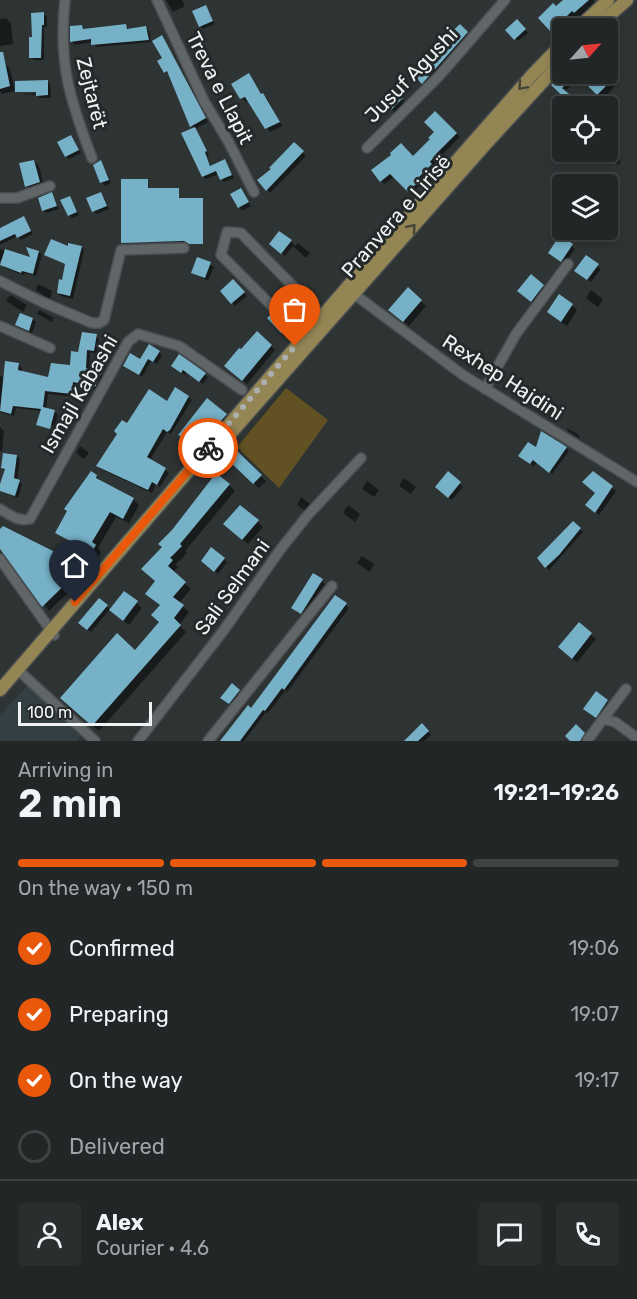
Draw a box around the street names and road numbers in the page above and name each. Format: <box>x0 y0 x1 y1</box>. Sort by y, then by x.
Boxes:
street label: Jusuf Agushi <box>360 22 462 128</box>
street label: Treva e Llapit <box>181 28 259 148</box>
street label: Zejtarët <box>72 55 113 132</box>
street label: Pranvera e Lirisë <box>336 150 456 282</box>
street label: Rexhep Hajdini <box>438 329 568 425</box>
street label: Ismajl Kabashi <box>35 331 123 457</box>
street label: Sali Selmani <box>189 534 275 640</box>

